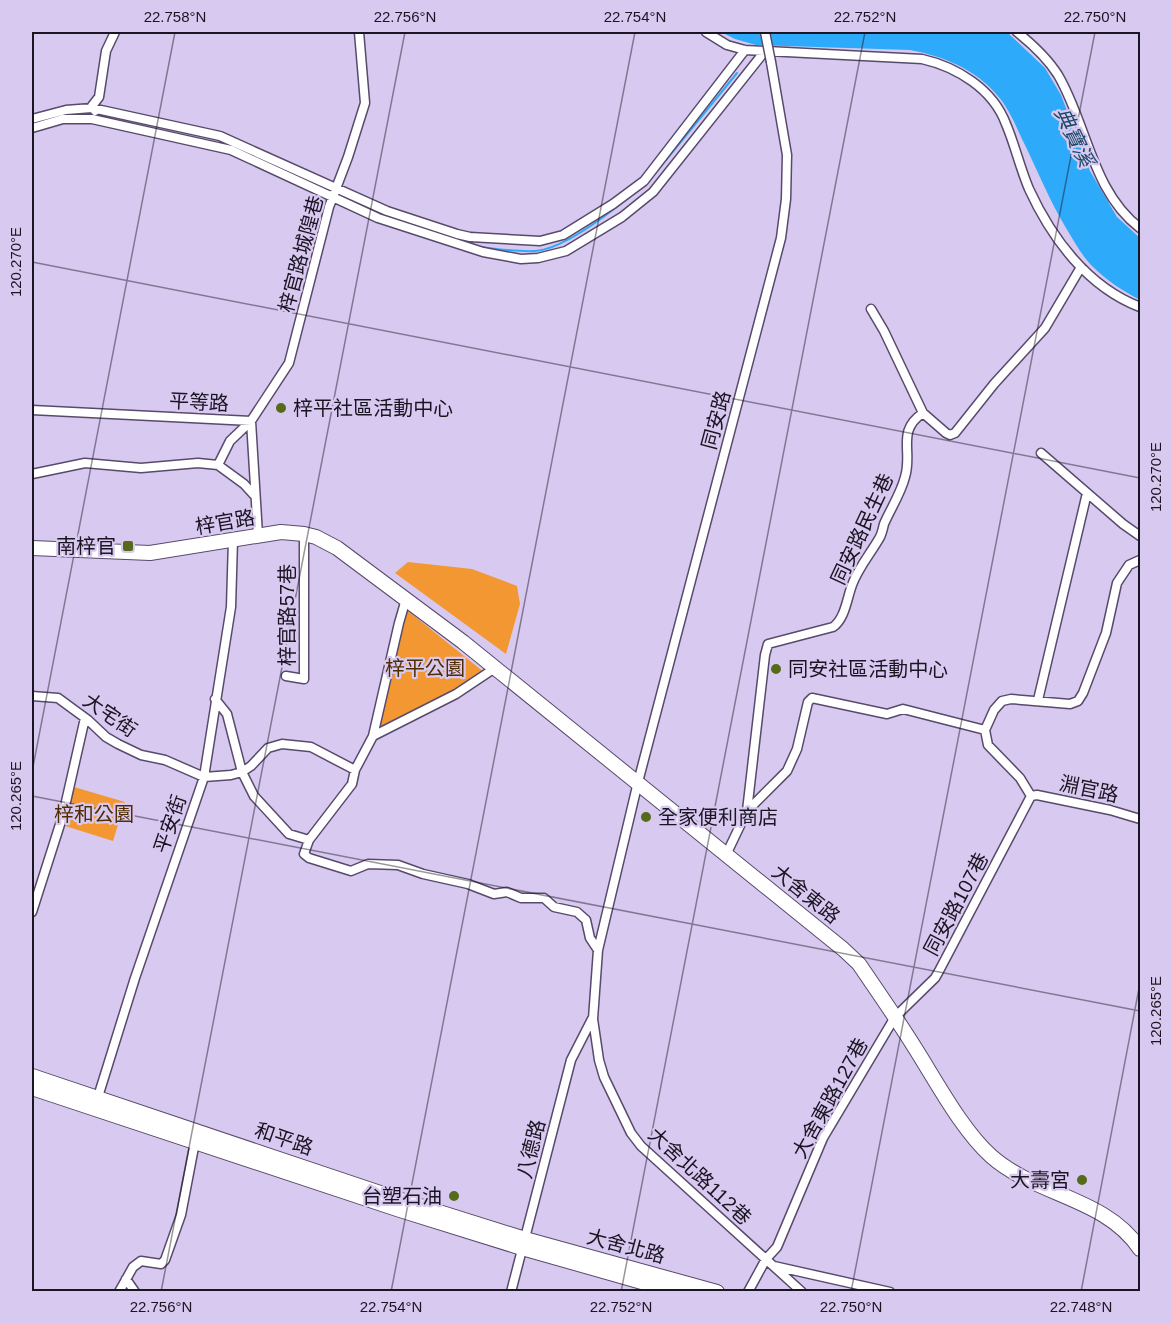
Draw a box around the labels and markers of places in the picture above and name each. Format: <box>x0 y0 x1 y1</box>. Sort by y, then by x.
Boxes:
place label: 梓平社區活動中心 <box>293 397 453 419</box>
marker: 梓平社區活動中心 <box>274 401 288 415</box>
place label: 南梓官 <box>56 535 116 557</box>
marker: 南梓官 <box>121 539 135 553</box>
place label: 同安社區活動中心 <box>788 658 948 680</box>
marker: 同安社區活動中心 <box>769 662 783 676</box>
place label: 全家便利商店 <box>658 806 778 828</box>
marker: 全家便利商店 <box>639 810 653 824</box>
place label: 大壽宮 <box>1010 1169 1070 1191</box>
marker: 大壽宮 <box>1075 1173 1089 1187</box>
place label: 台塑石油 <box>362 1185 442 1207</box>
marker: 台塑石油 <box>447 1189 461 1203</box>

